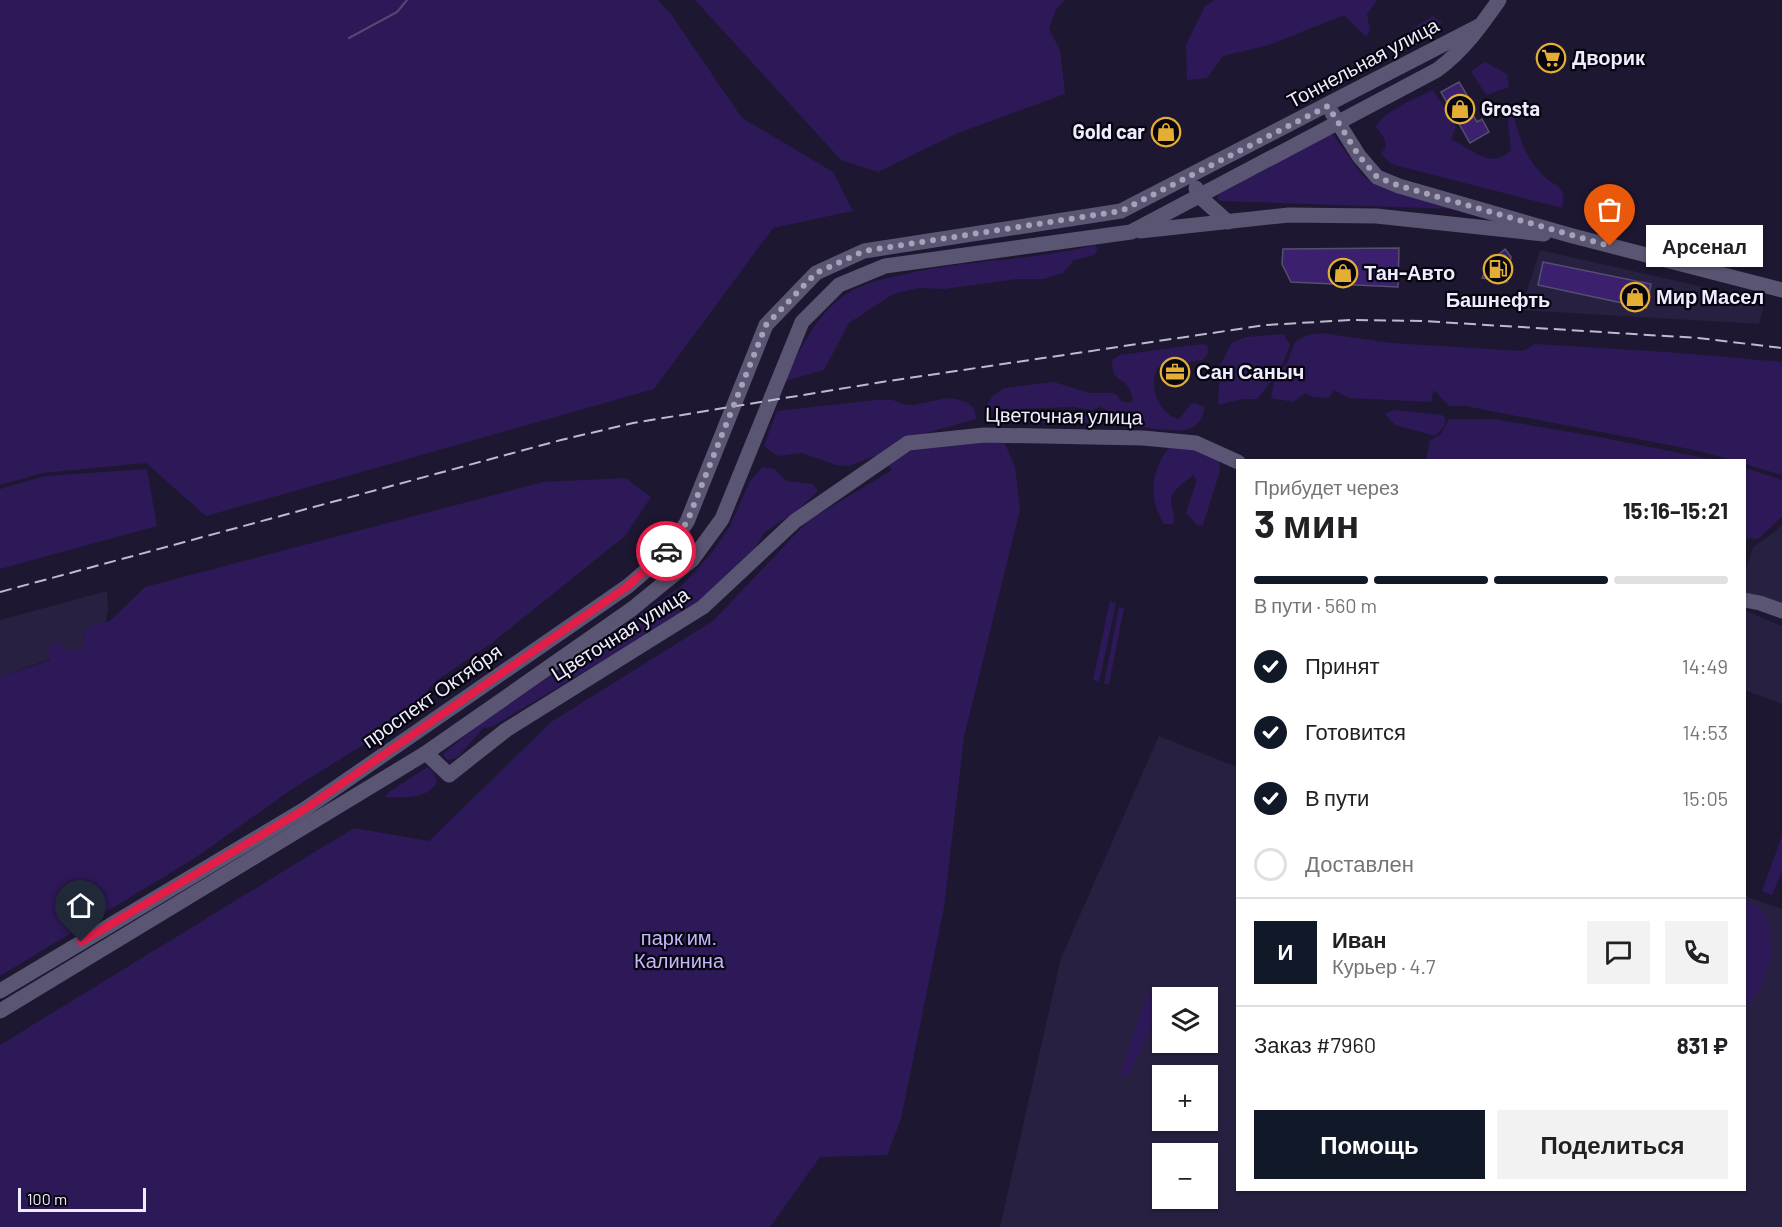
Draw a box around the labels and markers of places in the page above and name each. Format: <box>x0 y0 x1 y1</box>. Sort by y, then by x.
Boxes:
supermarket icon: Дворик <box>1535 42 1567 74</box>
place label: Дворик <box>1572 45 1646 69</box>
shop icon: Grosta <box>1444 93 1476 125</box>
place label: Grosta <box>1481 96 1540 120</box>
shop icon: Gold car <box>1150 116 1182 148</box>
place label: Gold car <box>1072 119 1145 143</box>
pin <box>1584 184 1635 246</box>
callout: Арсенал <box>1646 225 1763 267</box>
fuel station icon: Башнефть <box>1482 253 1514 285</box>
shop icon: Тан-Авто <box>1327 257 1359 289</box>
place label: Тан-Авто <box>1364 260 1455 284</box>
shop icon: Мир Масел <box>1619 281 1651 313</box>
place label: Мир Масел <box>1656 284 1764 308</box>
place label: Башнефть <box>1446 287 1550 311</box>
office icon: Сан Саныч <box>1159 356 1191 388</box>
place label: Сан Саныч <box>1196 359 1304 383</box>
pin <box>55 880 106 942</box>

